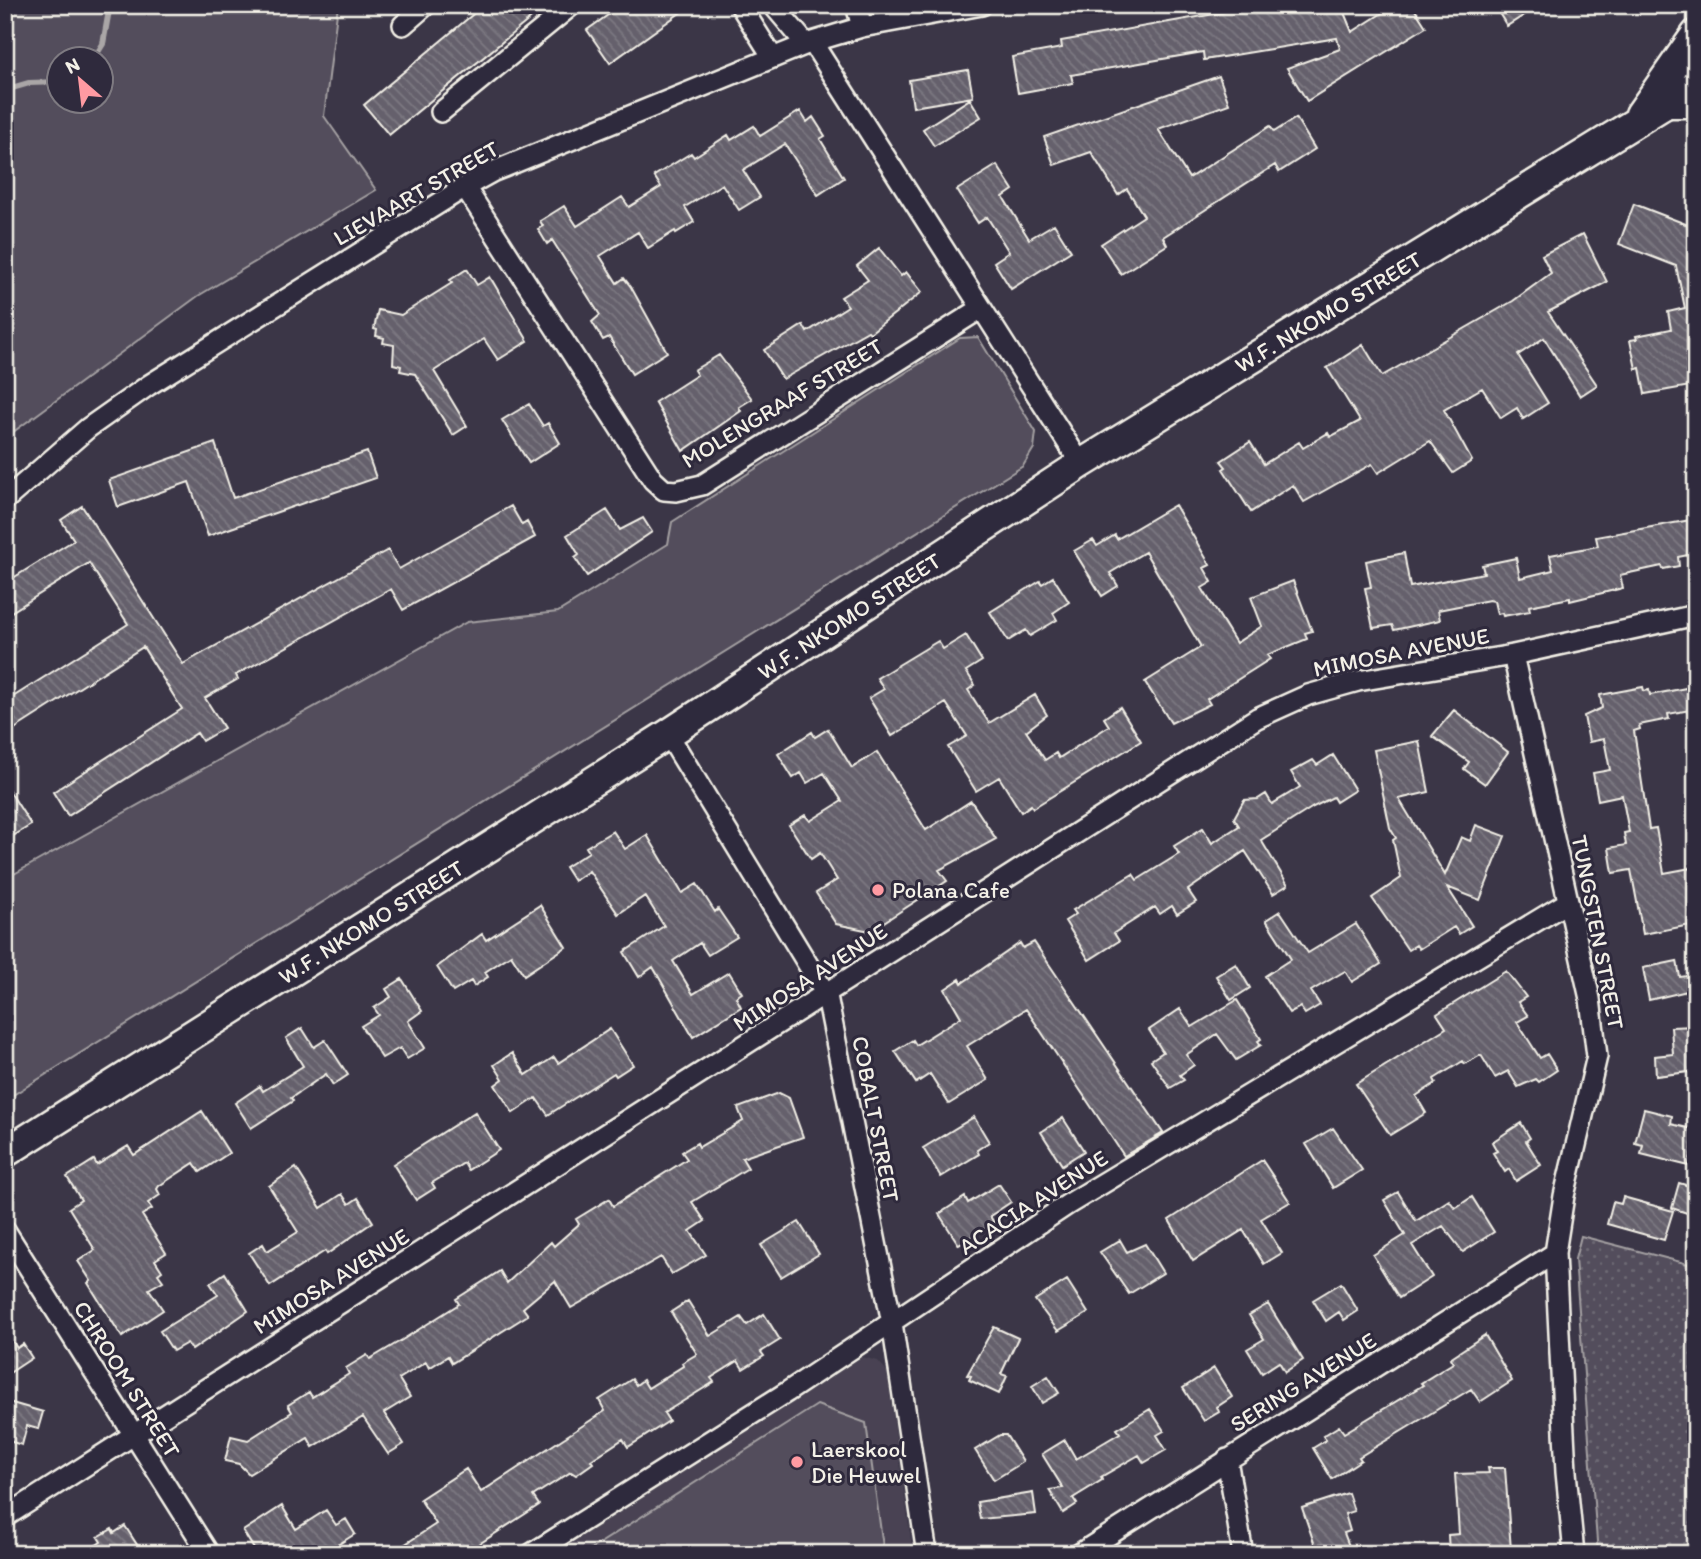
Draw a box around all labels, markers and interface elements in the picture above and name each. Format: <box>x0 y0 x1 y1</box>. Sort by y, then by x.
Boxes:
north arrow <box>46 46 116 116</box>
text: N <box>61 52 83 79</box>
street label: LIEVAART STREET <box>328 134 504 252</box>
street label: W.F. NKOMO STREET <box>1229 245 1427 379</box>
street label: MOLENGRAAF STREET <box>676 332 888 474</box>
street label: W.F. NKOMO STREET <box>752 546 946 686</box>
street label: MIMOSA AVENUE <box>1311 621 1491 683</box>
street label: TUNGSTEN STREET <box>1565 832 1631 1032</box>
street label: W.F. NKOMO STREET <box>273 854 469 990</box>
place label: Polana Cafe <box>892 876 1010 904</box>
marker: Polana Cafe <box>870 882 886 898</box>
street label: MIMOSA AVENUE <box>728 917 892 1037</box>
street label: COBALT STREET <box>846 1034 906 1205</box>
street label: ACACIA AVENUE <box>953 1143 1113 1261</box>
street label: MIMOSA AVENUE <box>248 1222 414 1340</box>
street label: CHROOM STREET <box>68 1295 186 1463</box>
street label: SERING AVENUE <box>1225 1326 1381 1438</box>
place label: Laerskool Die Heuwel <box>811 1435 921 1489</box>
marker: Laerskool Die Heuwel <box>789 1454 805 1470</box>

